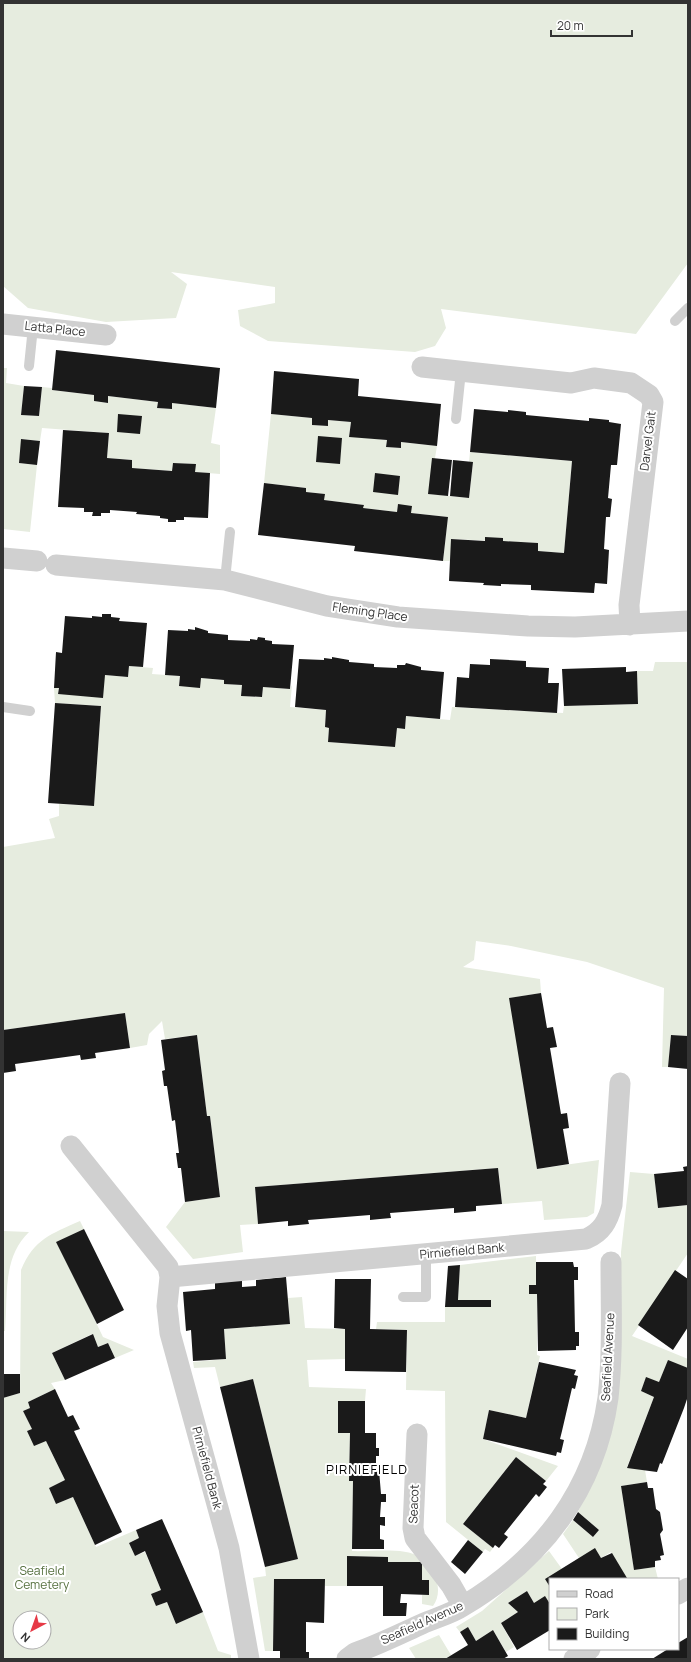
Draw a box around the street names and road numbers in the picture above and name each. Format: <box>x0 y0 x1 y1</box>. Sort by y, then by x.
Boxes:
street label: Latta Place <box>24 317 86 340</box>
street label: Darvel Gait <box>635 410 660 472</box>
street label: Fleming Place <box>332 598 409 625</box>
street label: Pirniefield Bank <box>419 1238 506 1263</box>
street label: Seafield Avenue <box>597 1312 618 1402</box>
street label: Pirniefield Bank <box>188 1425 227 1512</box>
street label: Seacot <box>404 1484 423 1524</box>
street label: Seafield Avenue <box>378 1597 466 1648</box>

